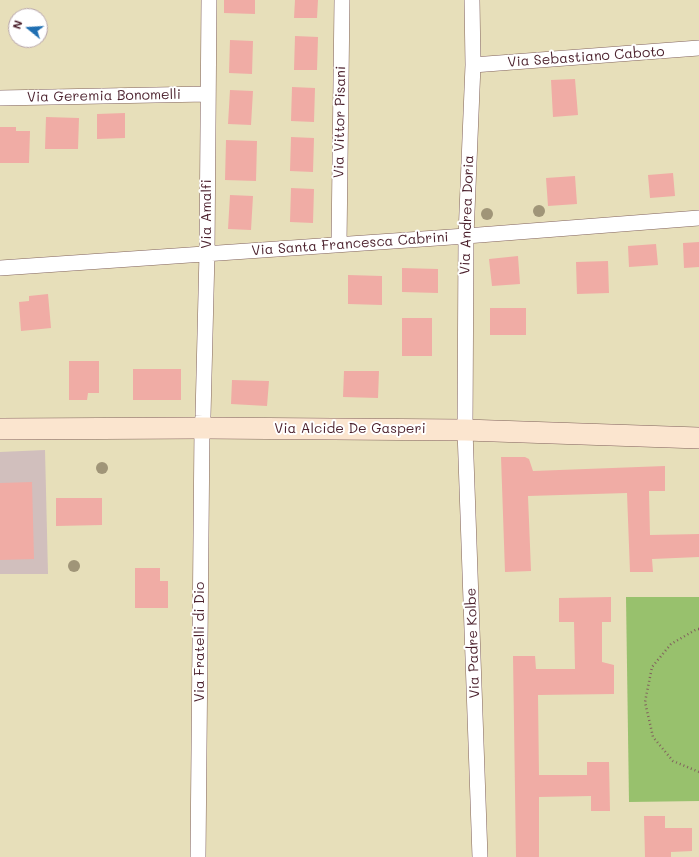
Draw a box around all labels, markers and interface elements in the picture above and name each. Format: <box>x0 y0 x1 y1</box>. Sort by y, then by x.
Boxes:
north arrow <box>8 8 48 48</box>
text: N <box>9 18 25 31</box>
street label: Via Sebastiano Caboto <box>507 43 665 71</box>
street label: Via Vittor Pisani <box>331 66 349 178</box>
street label: Via Geremia Bonomelli <box>27 86 181 106</box>
street label: Via Andrea Doria <box>457 155 477 275</box>
street label: Via Amalfi <box>199 179 215 249</box>
street label: Via Santa Francesca Cabrini <box>251 229 449 259</box>
street label: Via Alcide De Gasperi <box>274 421 426 437</box>
street label: Via Fratelli di Dio <box>192 582 208 702</box>
street label: Via Padre Kolbe <box>463 587 483 699</box>

